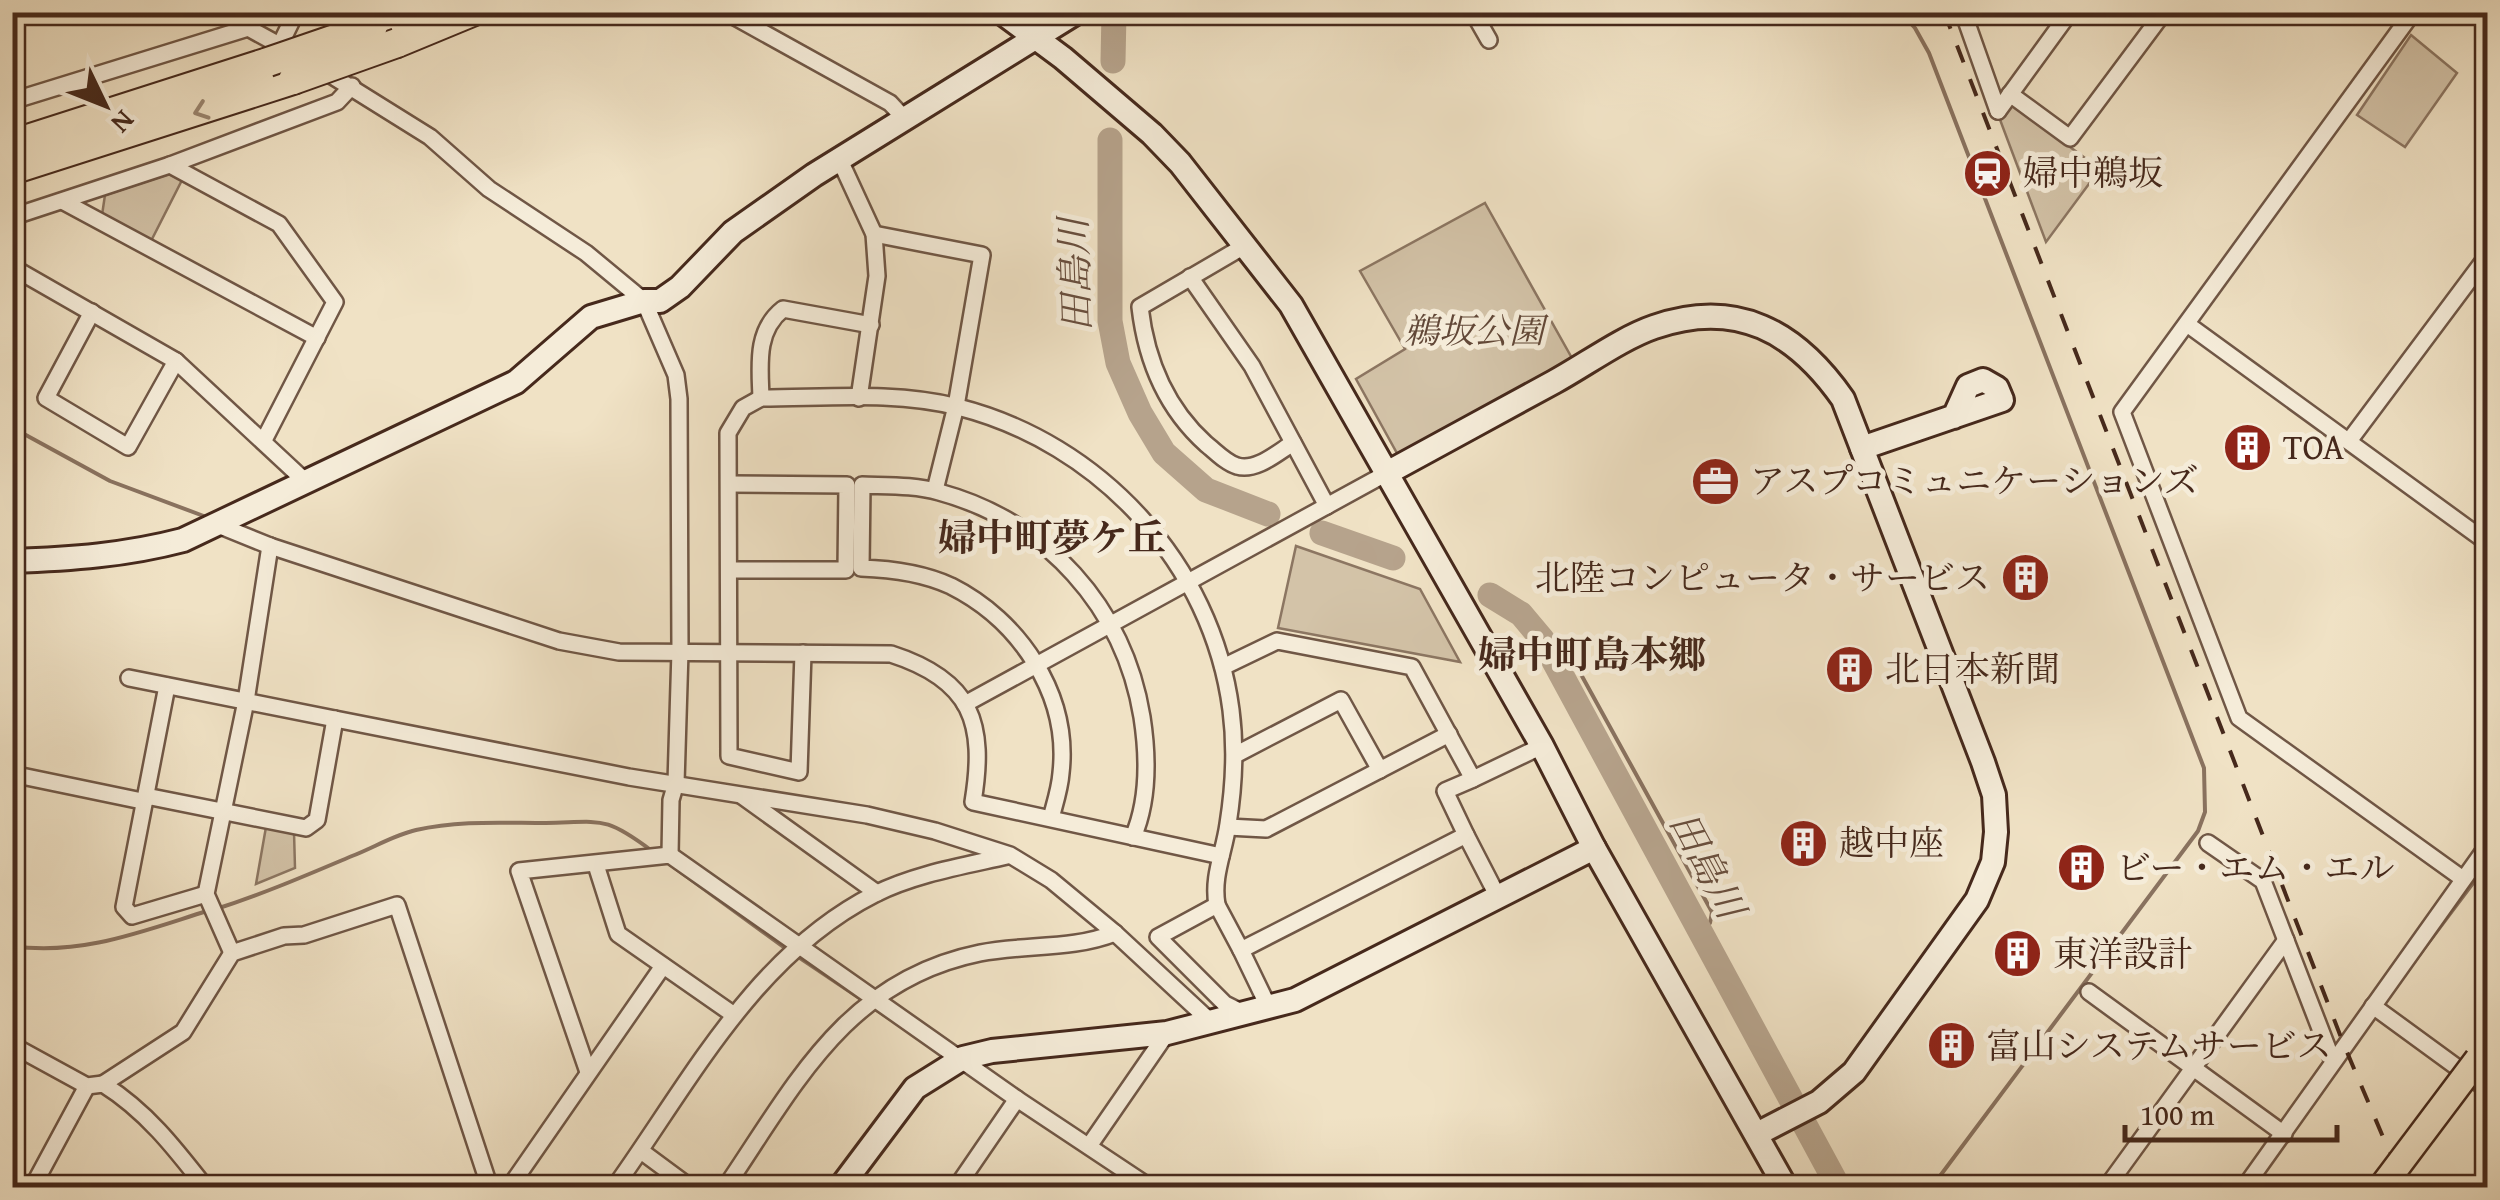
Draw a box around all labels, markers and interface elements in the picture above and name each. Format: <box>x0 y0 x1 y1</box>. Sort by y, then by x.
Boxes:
north arrow <box>55 55 155 155</box>
one-way arrow <box>193 100 210 120</box>
text: N <box>102 102 145 143</box>
station icon: 婦中鵜坂 <box>1962 147 2014 199</box>
place label: 婦中鵜坂 <box>2023 147 2163 198</box>
water label: 田島川 <box>1044 213 1104 333</box>
park label: 鵜坂公園 <box>1404 305 1549 356</box>
building icon: TOA <box>2222 421 2274 473</box>
place label: TOA <box>2283 421 2344 472</box>
office icon: アスプコミュニケーションズ <box>1689 455 1741 507</box>
place label: アスプコミュニケーションズ <box>1750 455 2199 506</box>
district label: 婦中町夢ケ丘 <box>938 509 1166 565</box>
place label: 北陸コンピュータ・サービス <box>1535 552 1990 603</box>
building icon: 北陸コンピュータ・サービス <box>1999 552 2051 604</box>
district label: 婦中町島本郷 <box>1478 626 1706 682</box>
building icon: 北日本新聞 <box>1824 643 1876 695</box>
place label: 北日本新聞 <box>1885 643 2060 694</box>
water label: 田島川 <box>1656 801 1761 932</box>
building icon: 越中座 <box>1778 817 1830 869</box>
place label: 越中座 <box>1839 817 1944 868</box>
building icon: ビー・エム・エル <box>2055 842 2107 894</box>
place label: ビー・エム・エル <box>2116 842 2395 893</box>
building icon: 東洋設計 <box>1992 928 2044 980</box>
place label: 東洋設計 <box>2053 928 2193 979</box>
building icon: 富山システムサービス <box>1925 1020 1977 1072</box>
place label: 富山システムサービス <box>1986 1020 2332 1071</box>
scale bar <box>2125 1080 2338 1142</box>
text: 100 m <box>2140 1092 2215 1136</box>

